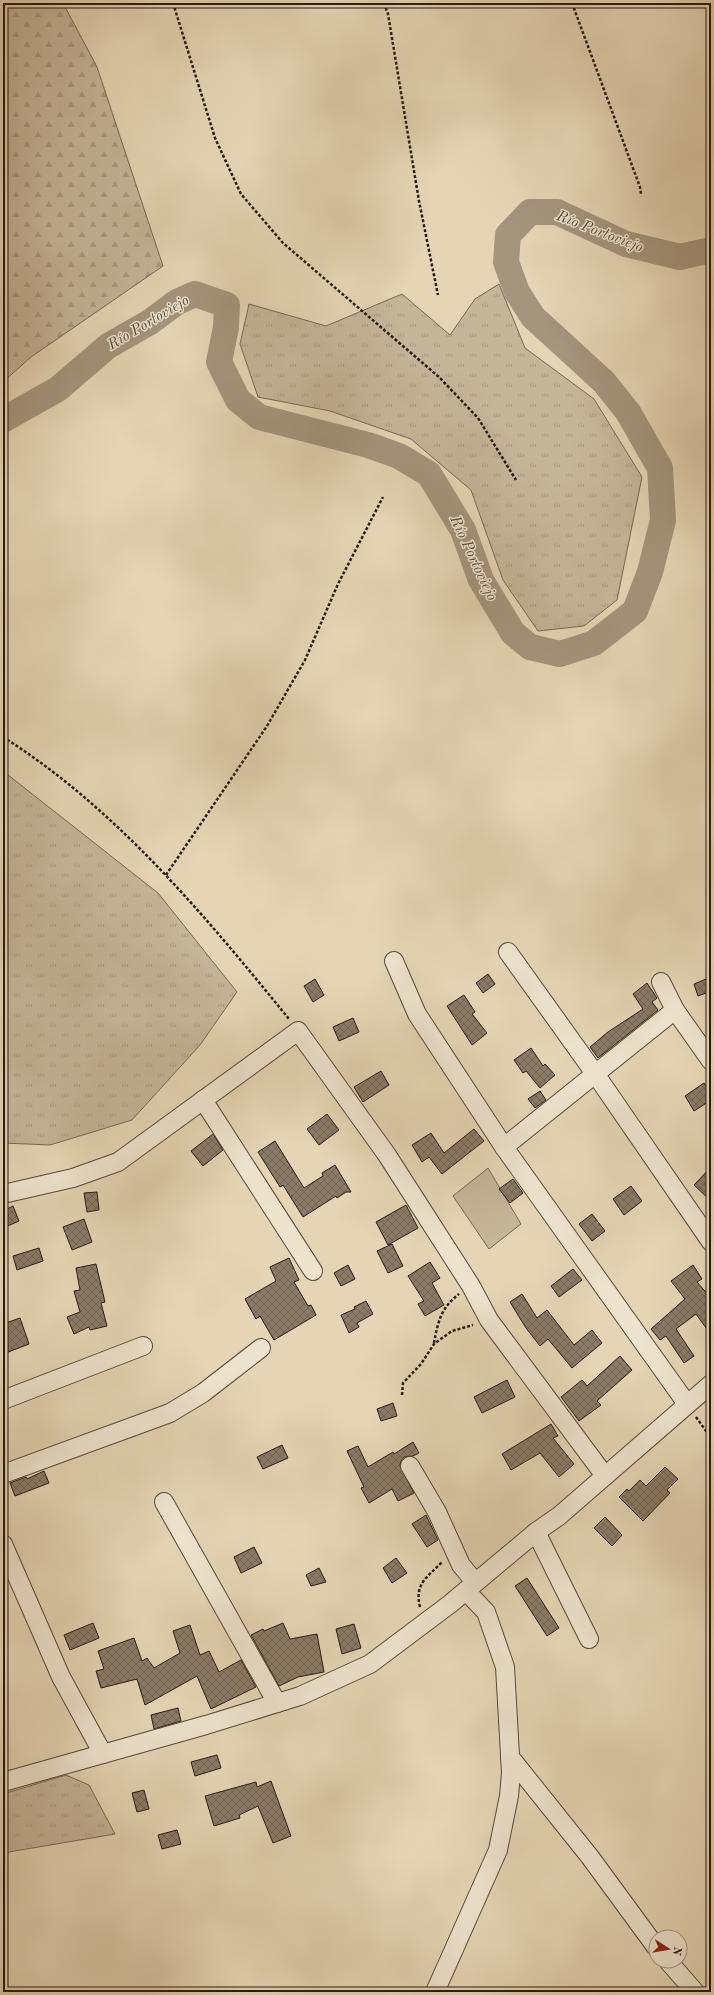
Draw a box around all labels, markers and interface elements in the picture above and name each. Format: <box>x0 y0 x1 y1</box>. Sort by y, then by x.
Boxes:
water label: Río Portoviejo <box>553 209 645 256</box>
water label: Río Portoviejo <box>105 293 192 354</box>
water label: Río Portoviejo <box>446 513 499 603</box>
north arrow <box>648 1929 688 1969</box>
text: N <box>670 1946 683 1957</box>

